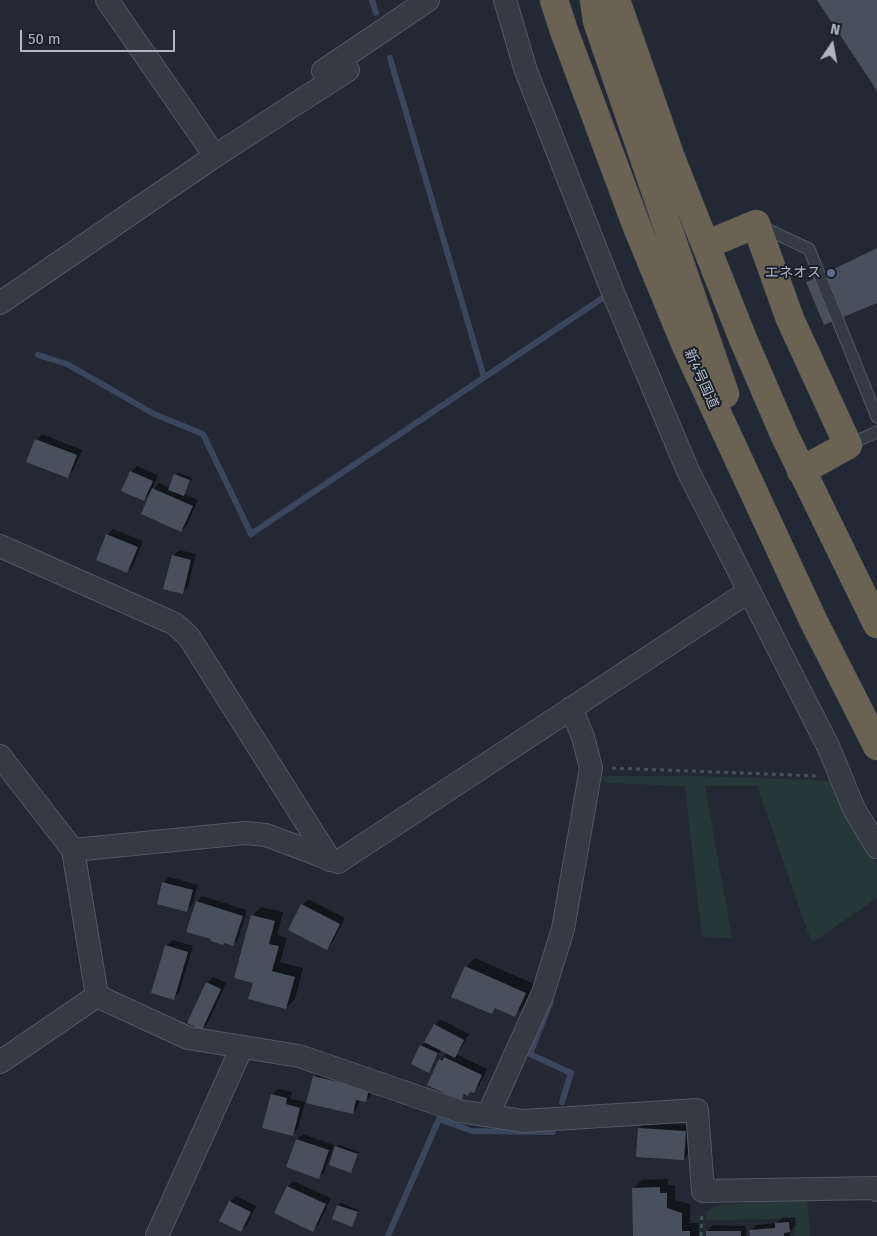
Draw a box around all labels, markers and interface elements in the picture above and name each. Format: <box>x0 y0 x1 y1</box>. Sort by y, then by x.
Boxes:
scale bar <box>22 20 178 52</box>
north arrow <box>807 20 857 70</box>
text: N <box>829 21 842 39</box>
text: 50 m <box>28 30 61 48</box>
place label: エネオス <box>765 265 821 281</box>
marker: エネオス <box>825 267 837 279</box>
street label: 新4号国道 <box>680 347 722 411</box>

